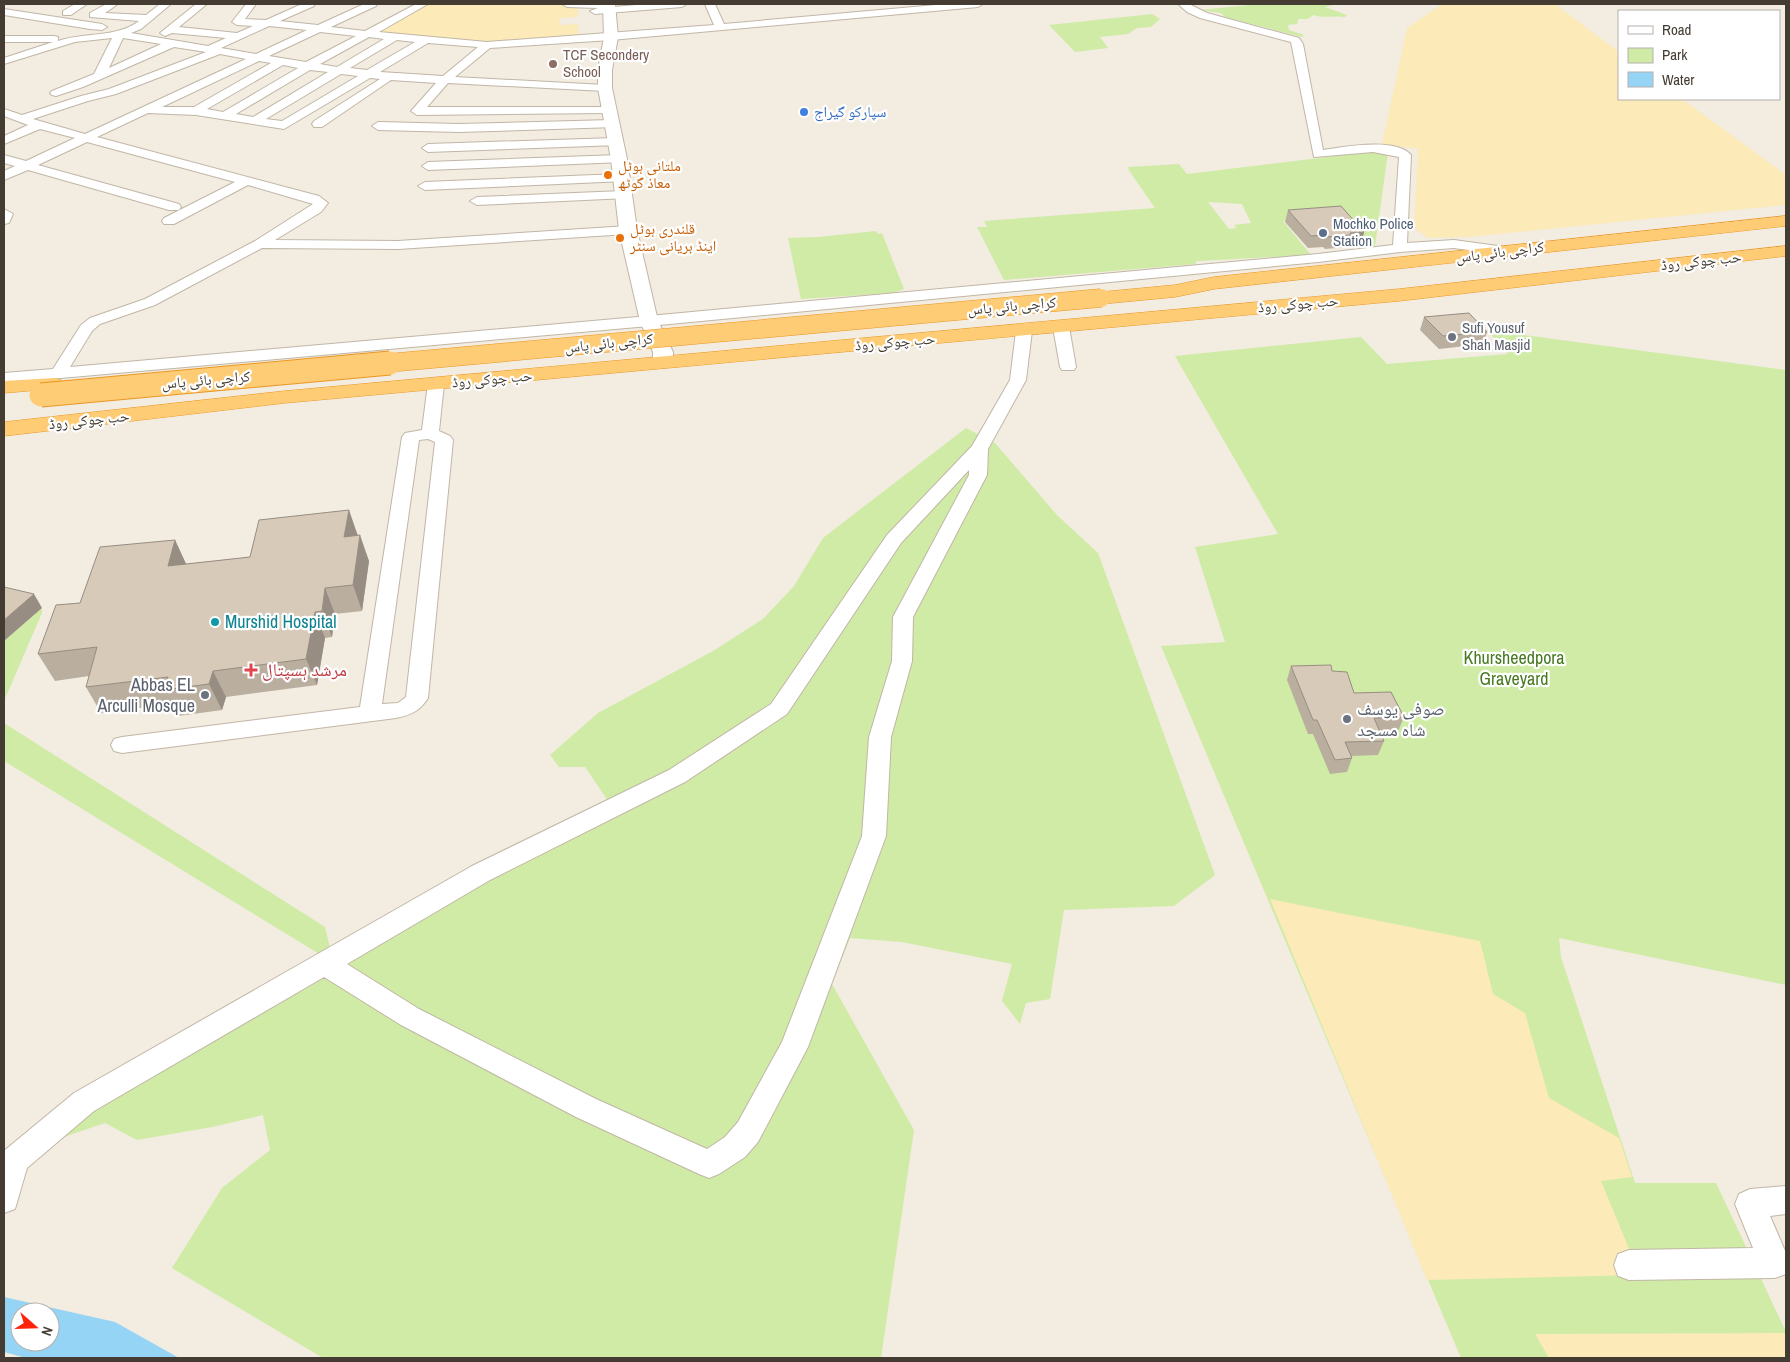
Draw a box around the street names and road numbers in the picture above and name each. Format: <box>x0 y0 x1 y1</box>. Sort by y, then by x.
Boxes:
street label: کراچی بائی پاس <box>1454 236 1545 267</box>
street label: حب چوکی روڈ <box>1660 246 1743 275</box>
street label: حب چوکی روڈ <box>1257 289 1340 317</box>
street label: کراچی بائی پاس <box>967 291 1057 320</box>
street label: کراچی بائی پاس <box>564 327 654 358</box>
street label: حب چوکی روڈ <box>854 327 937 355</box>
street label: حب چوکی روڈ <box>451 364 534 392</box>
street label: کراچی بائی پاس <box>161 365 251 394</box>
street label: حب چوکی روڈ <box>48 405 131 434</box>

